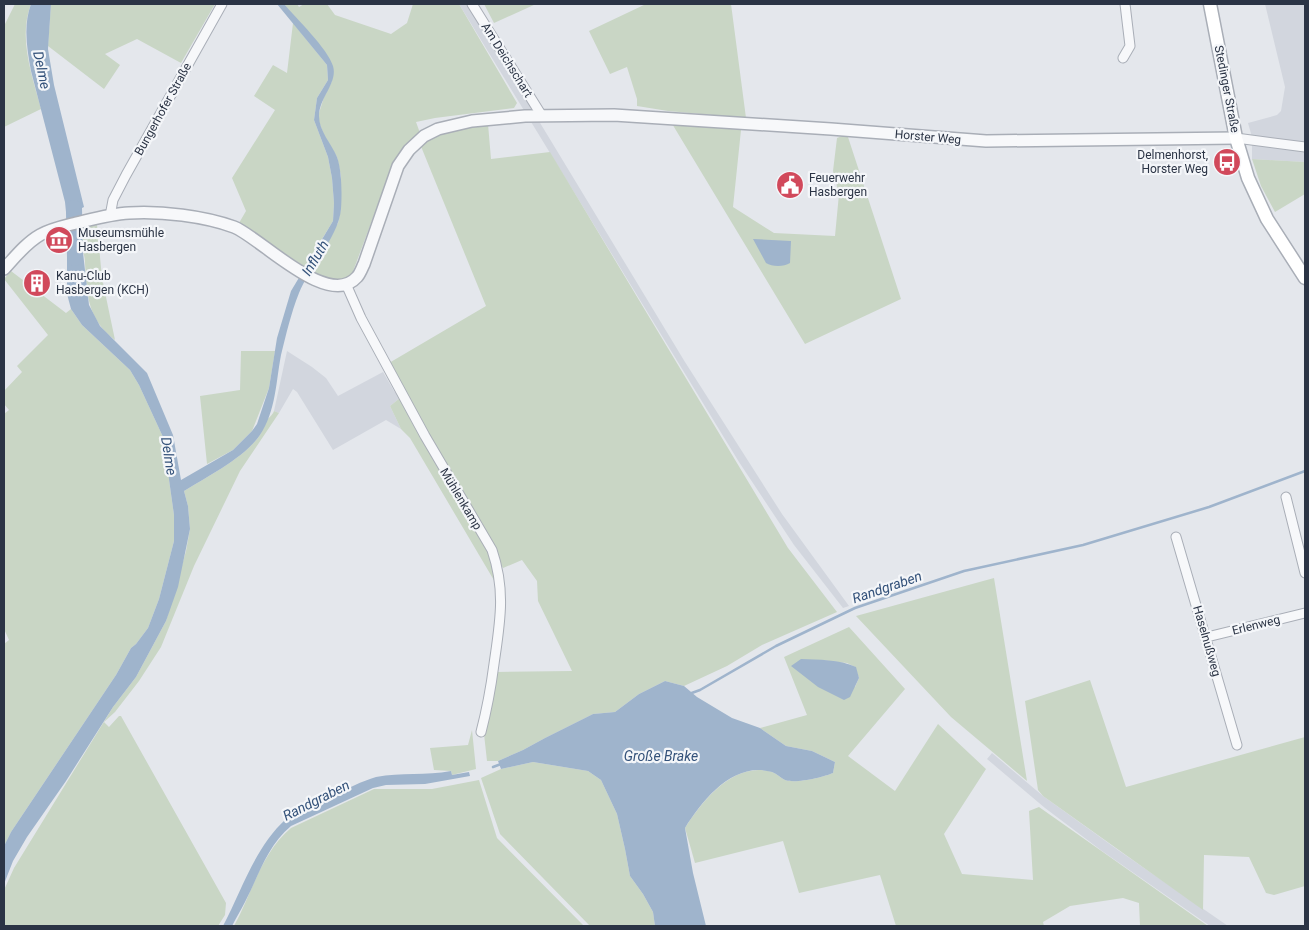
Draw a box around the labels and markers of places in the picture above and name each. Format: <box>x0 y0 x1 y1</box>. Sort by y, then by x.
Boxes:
bus stop icon: Delmenhorst, Horster Weg <box>1212 147 1242 177</box>
place label: Delmenhorst, Horster Weg <box>1137 148 1208 176</box>
public building icon: Feuerwehr Hasbergen <box>775 170 805 200</box>
place label: Feuerwehr Hasbergen <box>809 171 867 199</box>
museum icon: Museumsmühle Hasbergen <box>44 225 74 255</box>
place label: Museumsmühle Hasbergen <box>78 226 164 254</box>
building icon: Kanu-Club Hasbergen (KCH) <box>22 268 52 298</box>
place label: Kanu-Club Hasbergen (KCH) <box>56 269 149 297</box>

